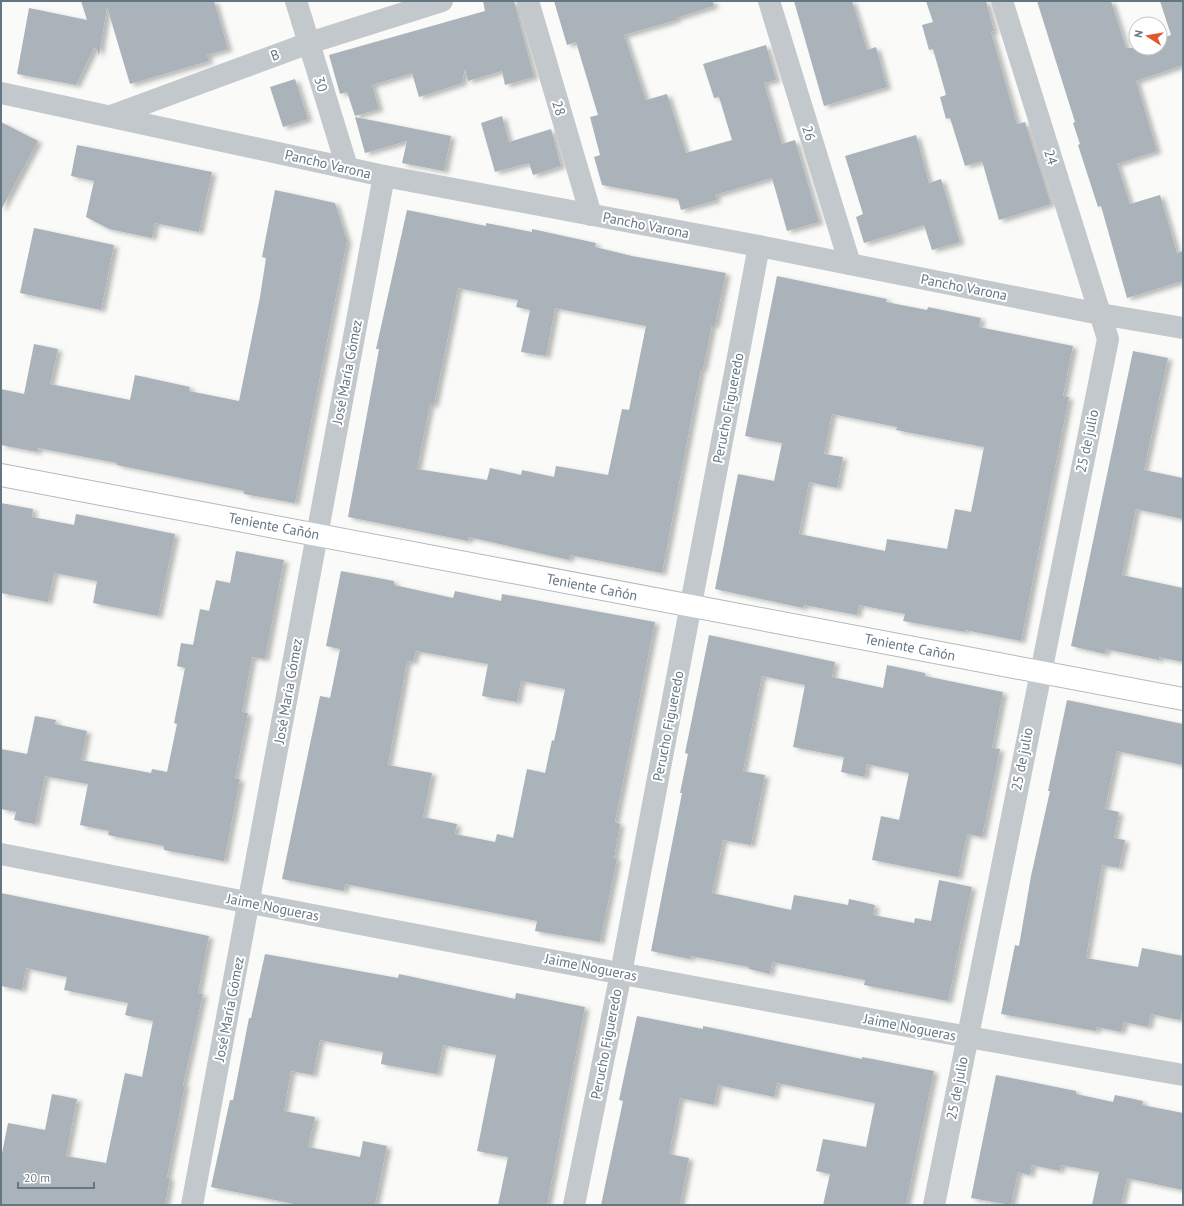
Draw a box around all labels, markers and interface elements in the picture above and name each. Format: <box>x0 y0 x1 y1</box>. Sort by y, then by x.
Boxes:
north arrow <box>1128 16 1168 56</box>
text: N <box>1131 29 1146 39</box>
street label: B <box>268 45 282 65</box>
street label: 30 <box>310 74 332 94</box>
street label: 28 <box>548 98 570 118</box>
street label: 26 <box>798 123 820 143</box>
street label: Pancho Varona <box>283 145 373 183</box>
street label: 24 <box>1040 147 1062 167</box>
street label: Pancho Varona <box>601 208 691 242</box>
street label: Pancho Varona <box>919 270 1009 304</box>
street label: José María Gómez <box>328 318 366 427</box>
street label: Perucho Figueredo <box>708 351 748 465</box>
street label: 25 de julio <box>1072 408 1102 474</box>
street label: Teniente Cañón <box>227 508 321 544</box>
street label: Teniente Cañón <box>545 569 639 605</box>
street label: Teniente Cañón <box>863 629 957 665</box>
street label: José María Gómez <box>270 637 306 746</box>
street label: Perucho Figueredo <box>648 669 688 783</box>
street label: 25 de julio <box>1007 726 1037 792</box>
street label: Jaime Nogueras <box>224 889 321 925</box>
street label: Jaime Nogueras <box>542 949 639 985</box>
street label: José María Gómez <box>210 955 248 1064</box>
street label: Perucho Figueredo <box>586 987 626 1101</box>
street label: Jaime Nogueras <box>861 1009 958 1045</box>
street label: 25 de julio <box>942 1055 972 1121</box>
scale bar <box>18 1164 94 1190</box>
text: 20 m <box>24 1170 50 1185</box>

